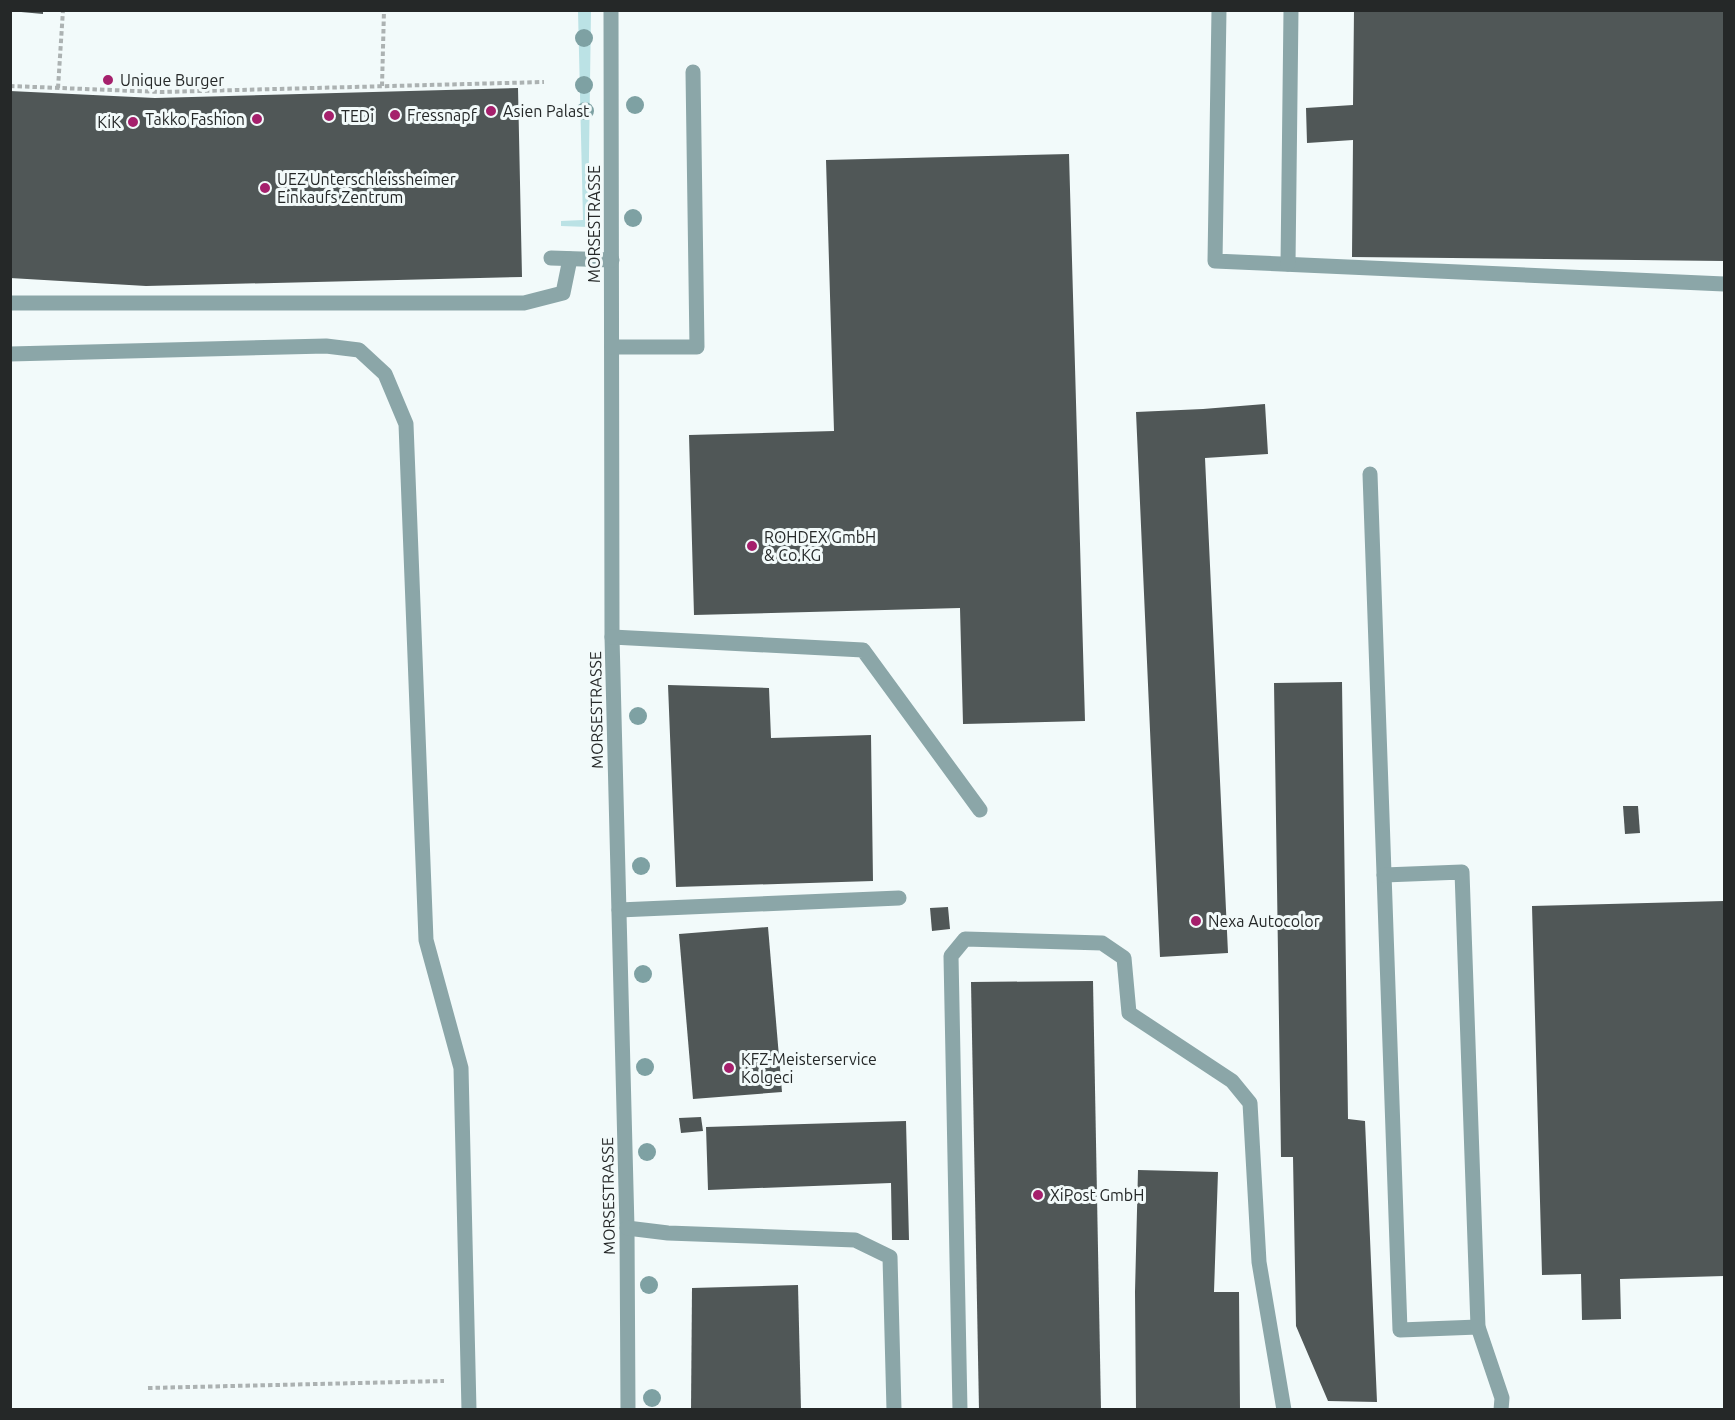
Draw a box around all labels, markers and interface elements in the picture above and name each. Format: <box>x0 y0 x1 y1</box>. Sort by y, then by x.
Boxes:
place label: Unique Burger <box>120 71 224 89</box>
marker: Unique Burger <box>101 73 115 87</box>
place label: Asien Palast <box>503 102 590 120</box>
marker: Asien Palast <box>484 104 498 118</box>
place label: Fressnapf <box>407 106 478 124</box>
place label: TEDi <box>341 107 374 125</box>
marker: Fressnapf <box>388 108 402 122</box>
marker: TEDi <box>322 109 336 123</box>
place label: Takko Fashion <box>145 110 245 128</box>
marker: Takko Fashion <box>250 112 264 126</box>
place label: KiK <box>97 113 121 131</box>
marker: KiK <box>126 115 140 129</box>
street label: MORSESTRASSE <box>585 165 603 283</box>
place label: UEZ Unterschleissheimer Einkaufs Zentrum <box>277 170 456 206</box>
marker: UEZ Unterschleissheimer Einkaufs Zentrum <box>258 181 272 195</box>
place label: ROHDEX GmbH & Co.KG <box>764 528 876 564</box>
marker: ROHDEX GmbH & Co.KG <box>745 539 759 553</box>
street label: MORSESTRASSE <box>586 651 606 769</box>
place label: Nexa Autocolor <box>1208 912 1320 930</box>
marker: Nexa Autocolor <box>1189 914 1203 928</box>
place label: KFZ-Meisterservice Kolgeci <box>741 1050 877 1086</box>
marker: KFZ-Meisterservice Kolgeci <box>722 1061 736 1075</box>
street label: MORSESTRASSE <box>598 1137 618 1255</box>
place label: XiPost GmbH <box>1050 1186 1144 1204</box>
marker: XiPost GmbH <box>1031 1188 1045 1202</box>

